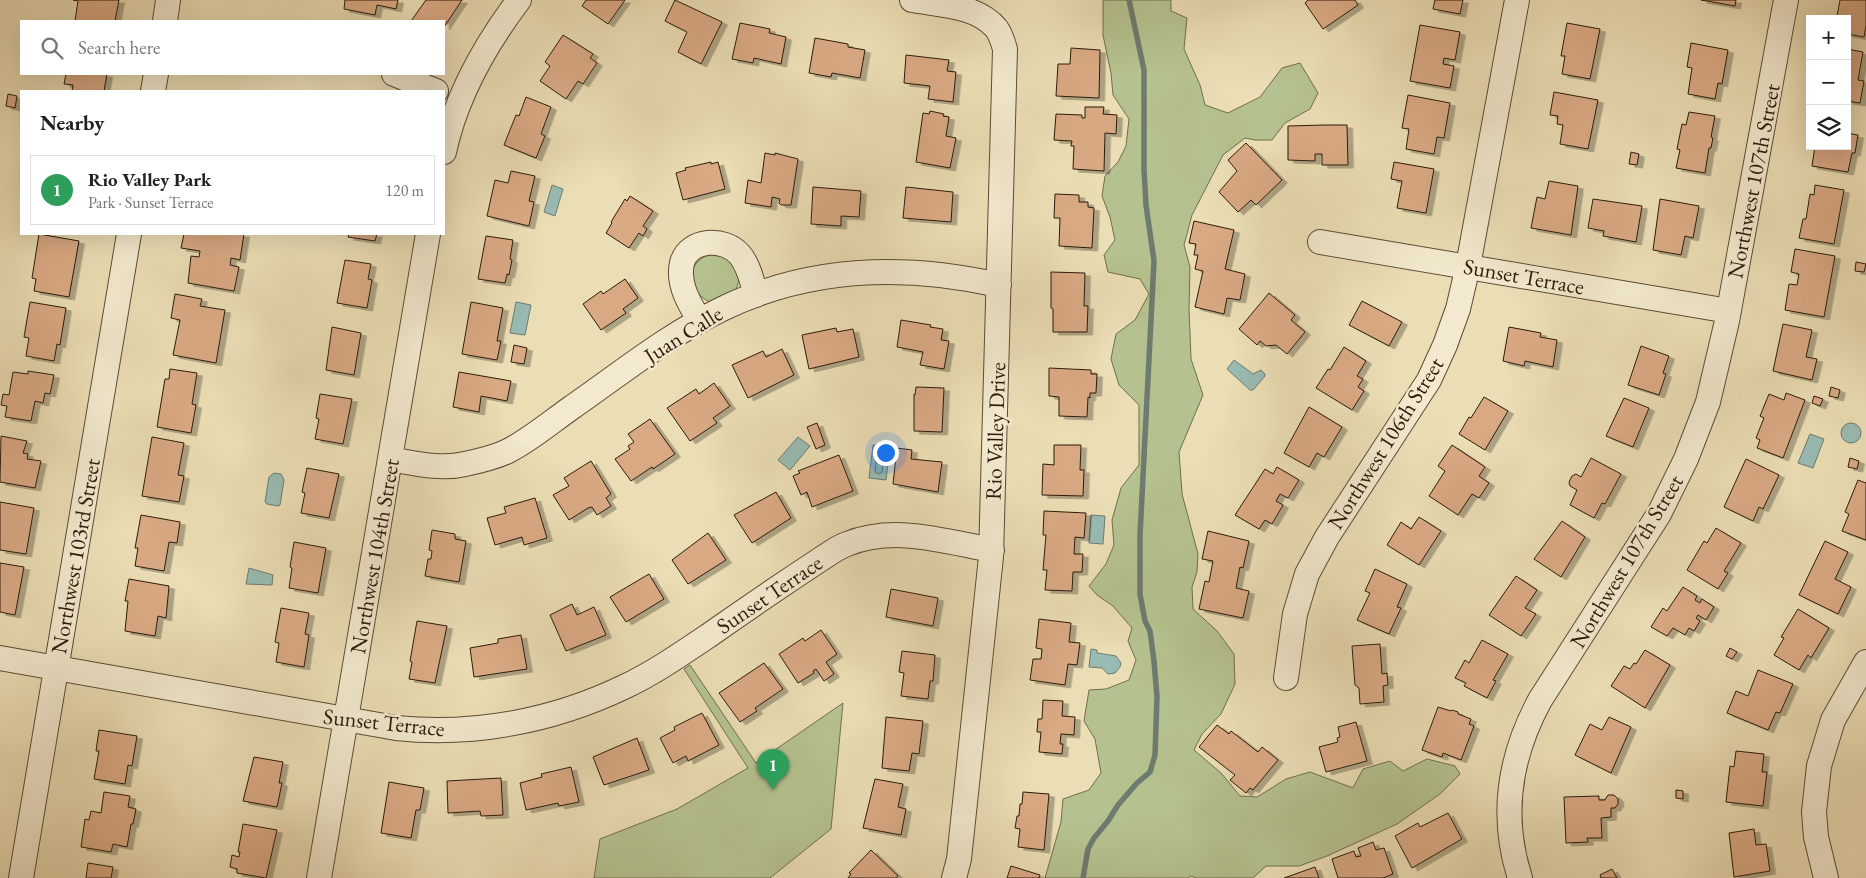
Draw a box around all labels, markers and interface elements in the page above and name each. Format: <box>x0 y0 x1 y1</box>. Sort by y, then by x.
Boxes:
map controls <box>1806 15 1851 150</box>
button: + <box>1806 15 1851 60</box>
search box <box>20 20 445 75</box>
icon: search <box>38 34 66 62</box>
text: Search here <box>78 35 160 60</box>
button: − <box>1806 60 1851 105</box>
street label: Northwest 107th Street <box>1720 81 1787 281</box>
button: layers <box>1806 105 1851 150</box>
text: Nearby <box>40 109 104 136</box>
text: Rio Valley Park <box>88 167 211 192</box>
text: 1 <box>53 180 61 201</box>
text: 120 m <box>385 180 424 201</box>
text: Park · Sunset Terrace <box>88 192 214 213</box>
street label: Sunset Terrace <box>1461 252 1587 301</box>
street label: Juan Calle <box>637 299 728 371</box>
street label: Northwest 106th Street <box>1321 352 1450 535</box>
street label: Rio Valley Drive <box>979 361 1012 500</box>
your location <box>873 440 899 466</box>
street label: Northwest 103rd Street <box>44 456 107 656</box>
street label: Northwest 104th Street <box>343 456 406 656</box>
street label: Northwest 107th Street <box>1563 469 1690 653</box>
street label: Sunset Terrace <box>711 548 828 641</box>
street label: Sunset Terrace <box>322 702 447 743</box>
pin: 1 <box>757 749 789 790</box>

